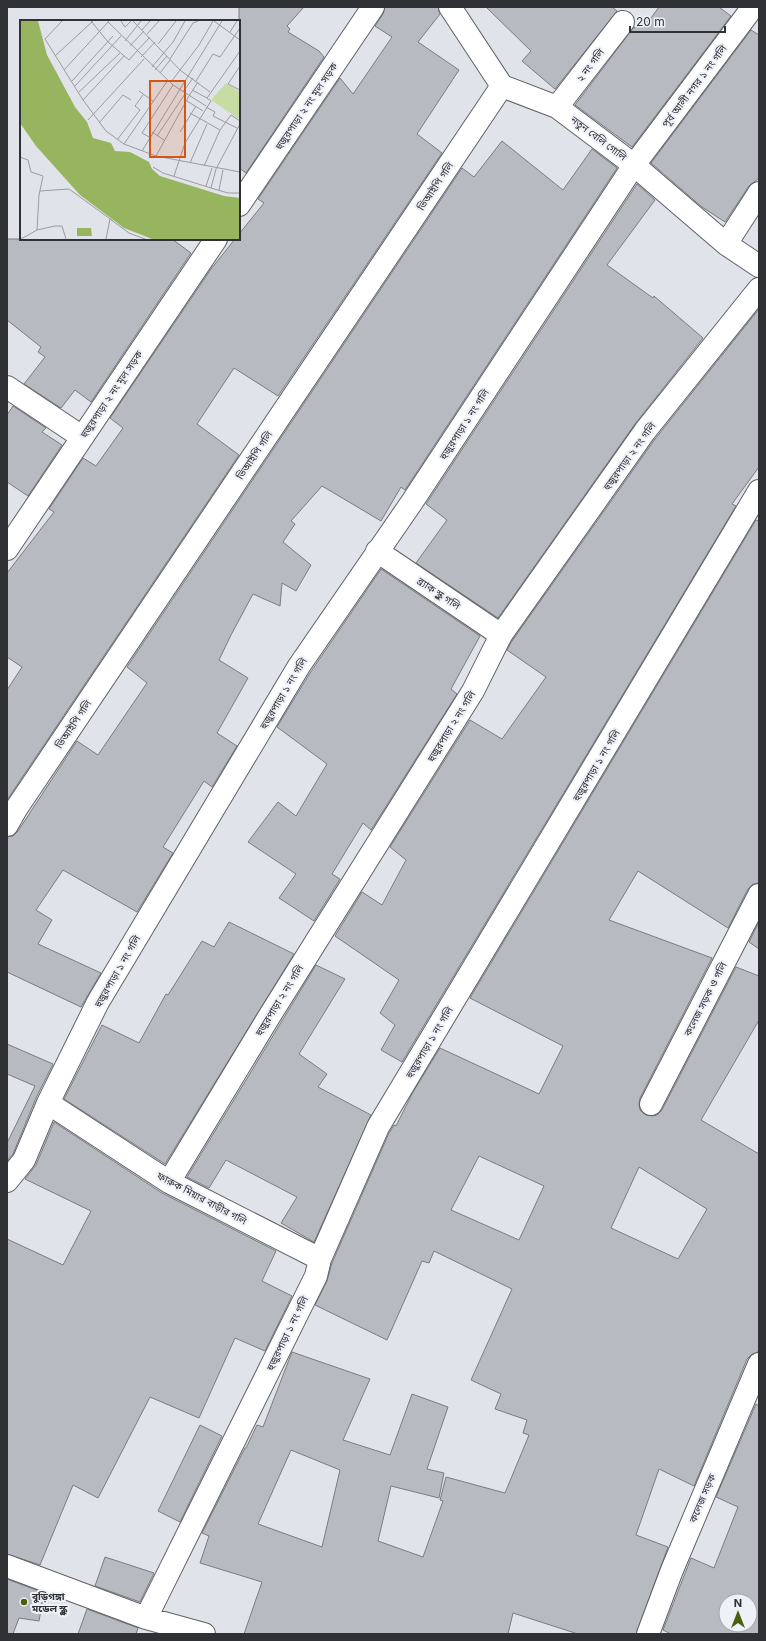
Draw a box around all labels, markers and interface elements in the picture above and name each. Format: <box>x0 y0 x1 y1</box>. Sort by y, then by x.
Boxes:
scale bar <box>630 8 725 34</box>
text: 20 m <box>636 14 665 29</box>
inset map <box>20 20 240 240</box>
street label: পূর্ব আলী নগর ১ নং গলি <box>659 42 730 130</box>
street label: ২ নং গলি <box>574 46 607 84</box>
street label: হুজুরপাড়া ২ নং মূল সড়ক <box>272 60 341 153</box>
street label: নতুন বেলি গোলি <box>568 113 630 164</box>
street label: ভিআইপি গলি <box>414 159 456 213</box>
street label: হুজুরপাড়া ২ নং মূল সড়ক <box>77 348 146 441</box>
street label: হুজুরপাড়া ১ নং গলি <box>436 386 491 462</box>
street label: হুজুরপাড়া ২ নং গলি <box>600 419 658 493</box>
street label: ভিআইপি গলি <box>233 428 275 482</box>
street label: ব্র্যাক স্কুল গলি <box>414 574 463 613</box>
street label: হুজুরপাড়া ১ নং গলি <box>256 655 309 732</box>
street label: হুজুরপাড়া ২ নং গলি <box>424 688 478 764</box>
street label: ভিআইপি গলি <box>52 697 94 751</box>
street label: হুজুরপাড়া ১ নং গলি <box>569 727 622 804</box>
street label: হুজুরপাড়া ১ নং গলি <box>91 932 143 1010</box>
street label: কলেজ সড়ক ও গলি <box>681 959 729 1039</box>
street label: হুজুরপাড়া ২ নং গলি <box>252 962 306 1038</box>
street label: হুজুরপাড়া ১ নং গলি <box>402 1004 455 1081</box>
street label: ফারুক মিয়ার বাড়ীর গলি <box>154 1169 250 1227</box>
street label: হুজুরপাড়া ১ নং গলি <box>263 1293 310 1373</box>
street label: কলেজ সড়ক <box>686 1471 718 1525</box>
place label: বুড়িগঙ্গা মডেল স্কুল <box>31 1590 68 1616</box>
north arrow <box>718 1593 758 1633</box>
text: N <box>734 1596 742 1610</box>
marker: বুড়িগঙ্গা মডেল স্কুল <box>19 1597 29 1607</box>

